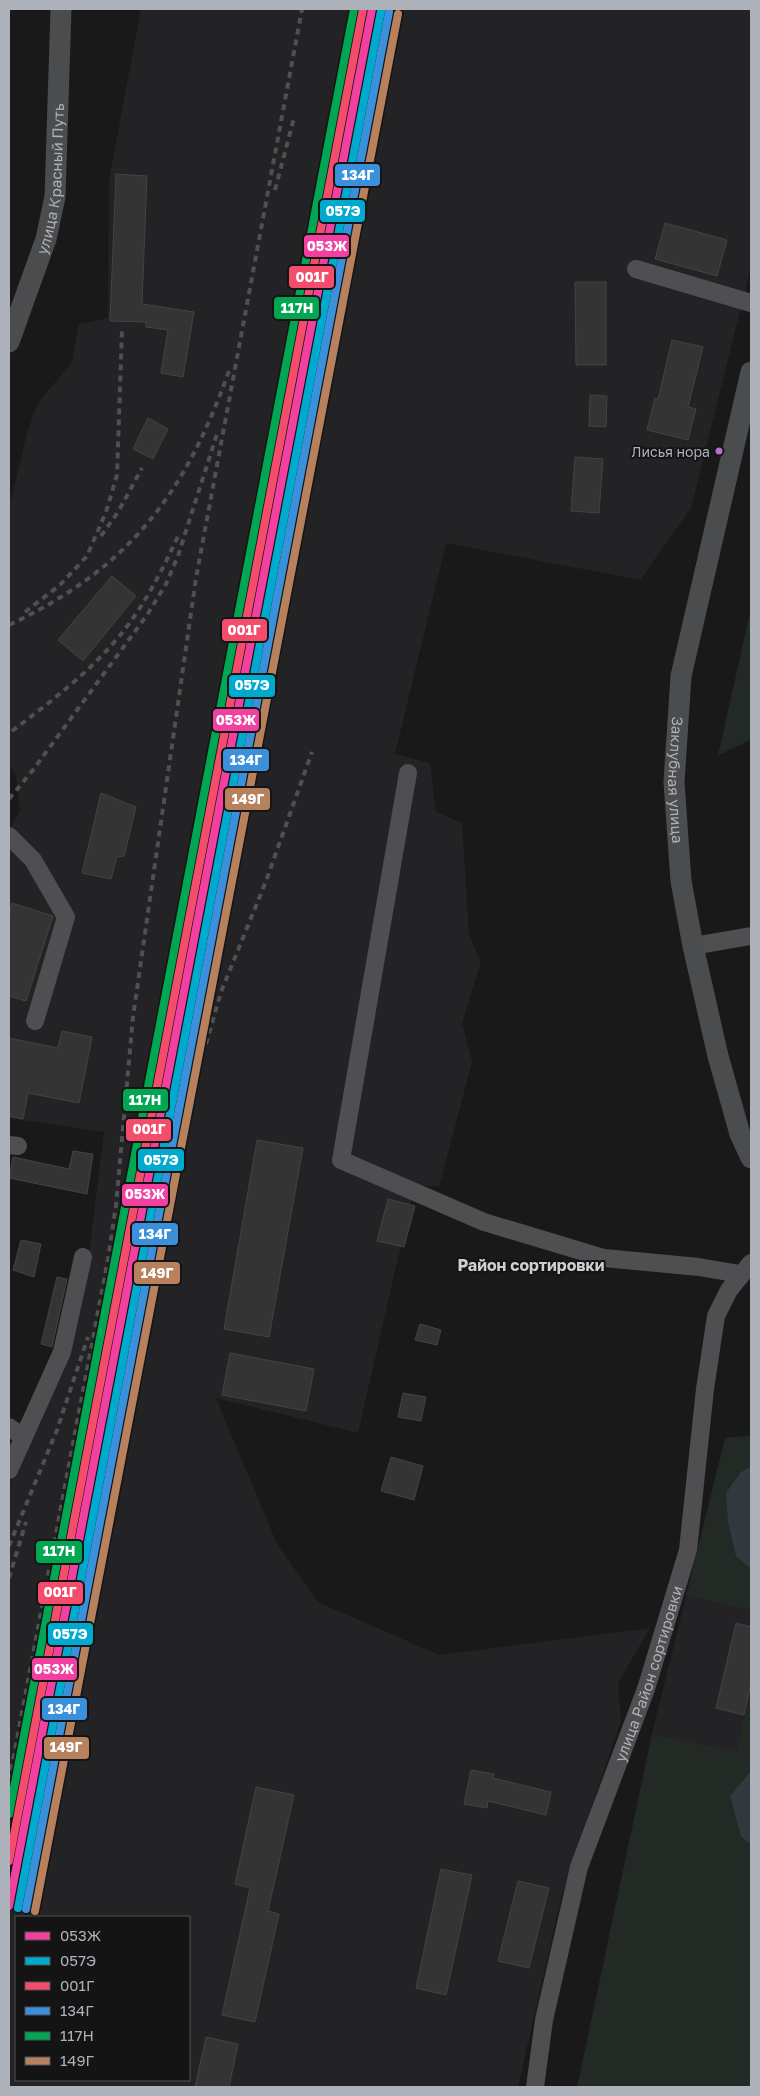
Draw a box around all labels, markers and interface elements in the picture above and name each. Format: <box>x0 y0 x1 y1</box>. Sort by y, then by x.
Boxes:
street label: улица Красный Путь <box>32 103 67 257</box>
line badge: 134Г <box>334 163 381 187</box>
text: 134Г <box>342 166 374 183</box>
line badge: 057Э <box>319 199 366 223</box>
text: 057Э <box>325 202 361 219</box>
line badge: 053Ж <box>303 234 350 258</box>
text: 053Ж <box>307 237 348 254</box>
line badge: 001Г <box>288 265 335 289</box>
text: 001Г <box>295 268 329 285</box>
line badge: 117Н <box>273 296 320 320</box>
text: 117Н <box>281 299 313 316</box>
place label: Лисья нора <box>632 443 710 460</box>
marker: Лисья нора <box>714 446 724 456</box>
line badge: 001Г <box>221 618 268 642</box>
text: 001Г <box>227 621 261 638</box>
line badge: 057Э <box>228 674 276 698</box>
text: 057Э <box>234 676 270 693</box>
line badge: 053Ж <box>212 708 260 732</box>
text: 053Ж <box>216 711 257 728</box>
street label: Заклубная улица <box>665 716 687 844</box>
line badge: 134Г <box>222 748 270 772</box>
text: 134Г <box>230 751 262 768</box>
line badge: 149Г <box>224 787 271 811</box>
text: 149Г <box>232 790 264 807</box>
line badge: 117Н <box>122 1088 169 1112</box>
text: 117Н <box>129 1091 161 1108</box>
line badge: 001Г <box>125 1118 172 1142</box>
text: 001Г <box>132 1120 166 1137</box>
line badge: 057Э <box>137 1148 185 1172</box>
text: 057Э <box>143 1151 179 1168</box>
line badge: 053Ж <box>121 1183 169 1207</box>
text: 053Ж <box>125 1185 166 1202</box>
line badge: 134Г <box>131 1222 179 1246</box>
text: 134Г <box>139 1225 171 1242</box>
district label: Район сортировки <box>457 1255 605 1275</box>
line badge: 149Г <box>133 1261 181 1285</box>
text: 149Г <box>141 1264 173 1281</box>
line badge: 117Н <box>35 1540 83 1564</box>
text: 117Н <box>43 1542 75 1559</box>
line badge: 001Г <box>37 1581 84 1605</box>
text: 001Г <box>43 1583 77 1600</box>
street label: улица Район сортировки <box>610 1583 686 1764</box>
line badge: 057Э <box>47 1622 94 1646</box>
text: 057Э <box>52 1625 88 1642</box>
line badge: 053Ж <box>31 1657 78 1681</box>
text: 053Ж <box>34 1660 75 1677</box>
line badge: 134Г <box>41 1697 88 1721</box>
text: 134Г <box>48 1700 80 1717</box>
line badge: 149Г <box>43 1736 90 1760</box>
text: 149Г <box>50 1738 82 1755</box>
legend <box>15 1916 190 2081</box>
text: 053Ж <box>60 1926 101 1944</box>
text: 057Э <box>60 1951 96 1969</box>
text: 001Г <box>60 1976 95 1994</box>
text: 134Г <box>60 2001 94 2019</box>
text: 117Н <box>60 2026 94 2044</box>
text: 149Г <box>60 2051 95 2069</box>

